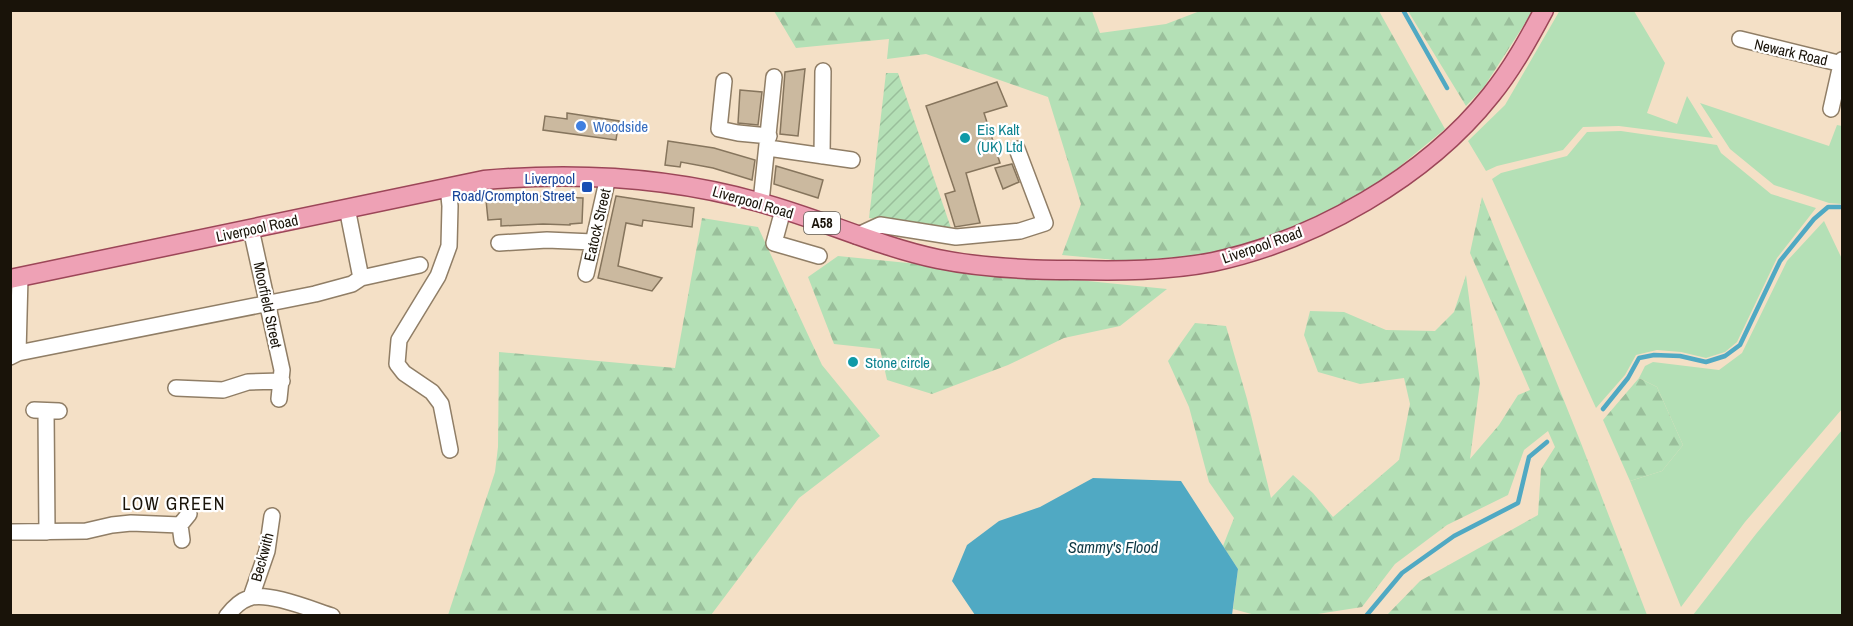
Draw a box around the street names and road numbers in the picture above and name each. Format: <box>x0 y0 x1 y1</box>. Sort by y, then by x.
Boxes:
street label: Newark Road <box>1752 33 1830 71</box>
street label: Liverpool Road <box>710 180 796 224</box>
street label: Eatock Street <box>578 186 616 263</box>
street label: Liverpool Road <box>214 209 300 247</box>
road number: A58 <box>804 212 840 234</box>
street label: Liverpool Road <box>1219 221 1305 269</box>
street label: Moorfield Street <box>249 260 287 351</box>
street label: Beckwith <box>245 530 279 584</box>

